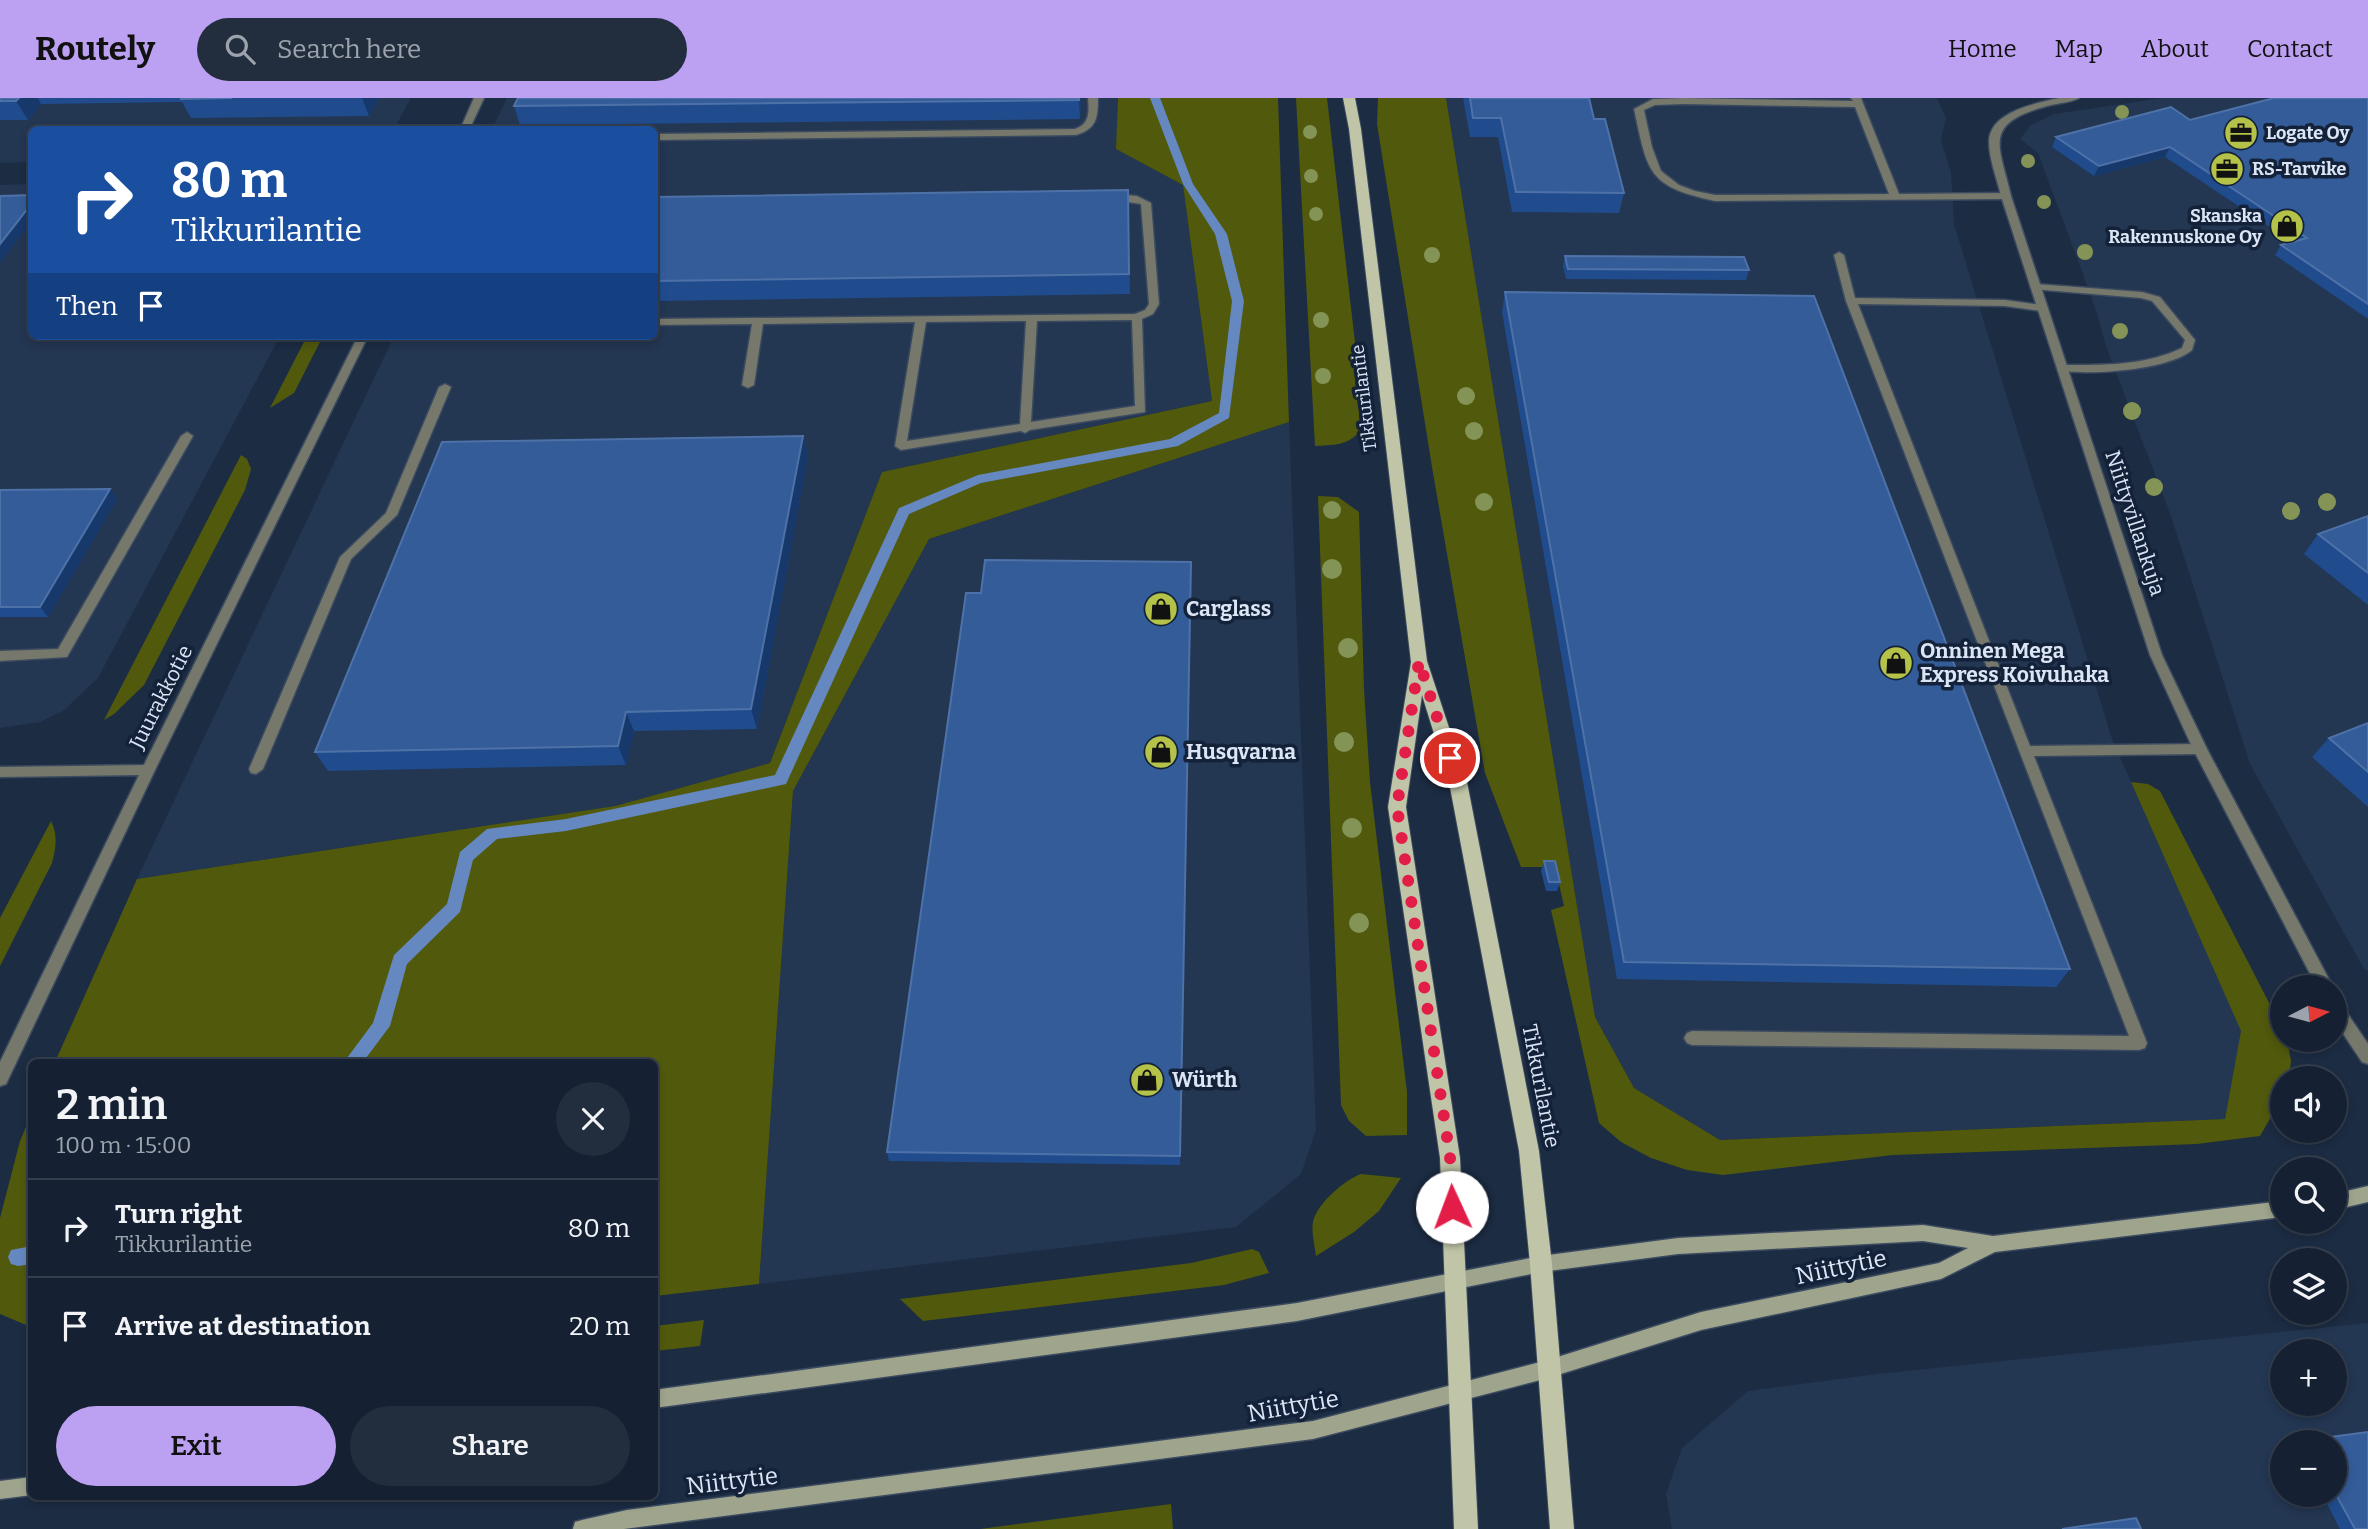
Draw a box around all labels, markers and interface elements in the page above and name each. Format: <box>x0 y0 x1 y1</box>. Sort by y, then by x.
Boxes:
search box <box>197 18 687 81</box>
text: Routely <box>35 29 155 69</box>
icon: search <box>221 30 259 68</box>
text: Search here <box>277 34 421 65</box>
text: Home <box>1948 35 2017 63</box>
text: Map <box>2055 35 2103 63</box>
text: About <box>2141 35 2209 63</box>
text: Contact <box>2247 35 2333 63</box>
office icon: Logate Oy <box>2222 114 2260 152</box>
place label: Logate Oy <box>2266 122 2350 144</box>
office icon: RS-Tarvike <box>2208 150 2246 188</box>
text: 80 m <box>171 151 287 210</box>
icon: right <box>56 154 147 245</box>
place label: RS-Tarvike <box>2252 158 2346 180</box>
place label: Skanska Rakennuskone Oy <box>2108 205 2263 248</box>
shop icon: Skanska Rakennuskone Oy <box>2268 207 2306 245</box>
text: Tikkurilantie <box>171 211 362 249</box>
icon: arrive <box>132 287 170 325</box>
text: Then <box>56 291 118 322</box>
street label: Tikkurilantie <box>1347 343 1381 453</box>
street label: Niittyvillankuja <box>2099 447 2171 599</box>
shop icon: Carglass <box>1142 590 1180 628</box>
place label: Carglass <box>1186 596 1271 622</box>
place label: Onninen Mega Express Koivuhaka <box>1920 638 2109 688</box>
street label: Juurakkotie <box>123 641 198 754</box>
shop icon: Onninen Mega Express Koivuhaka <box>1877 644 1915 682</box>
pin <box>1420 728 1480 788</box>
shop icon: Husqvarna <box>1142 733 1180 771</box>
place label: Husqvarna <box>1186 739 1296 765</box>
icon: arrive <box>1431 739 1469 777</box>
north arrow <box>2270 975 2347 1052</box>
map controls <box>2270 975 2347 1507</box>
street label: Tikkurilantie <box>1516 1022 1566 1150</box>
shop icon: Würth <box>1128 1061 1166 1099</box>
button: sound <box>2270 1066 2347 1143</box>
place label: Würth <box>1172 1067 1238 1093</box>
text: 2 min <box>56 1080 167 1130</box>
button: close <box>556 1082 630 1156</box>
text: 100 m · 15:00 <box>56 1131 191 1159</box>
button: search <box>2270 1157 2347 1234</box>
position arrow <box>1415 1170 1489 1244</box>
text: Turn right <box>115 1199 242 1230</box>
icon: right <box>56 1209 94 1247</box>
text: 80 m <box>568 1213 630 1244</box>
text: Tikkurilantie <box>115 1230 252 1258</box>
street label: Niittytie <box>1793 1244 1889 1290</box>
button: layers <box>2270 1248 2347 1325</box>
icon: arrive <box>56 1307 94 1345</box>
text: Arrive at destination <box>115 1311 370 1342</box>
text: 20 m <box>569 1311 630 1342</box>
button: + <box>2270 1339 2347 1416</box>
street label: Niittytie <box>1245 1384 1341 1428</box>
button: Exit <box>56 1406 336 1486</box>
button: Share <box>350 1406 630 1486</box>
button: − <box>2270 1430 2347 1507</box>
street label: Niittytie <box>684 1461 780 1501</box>

